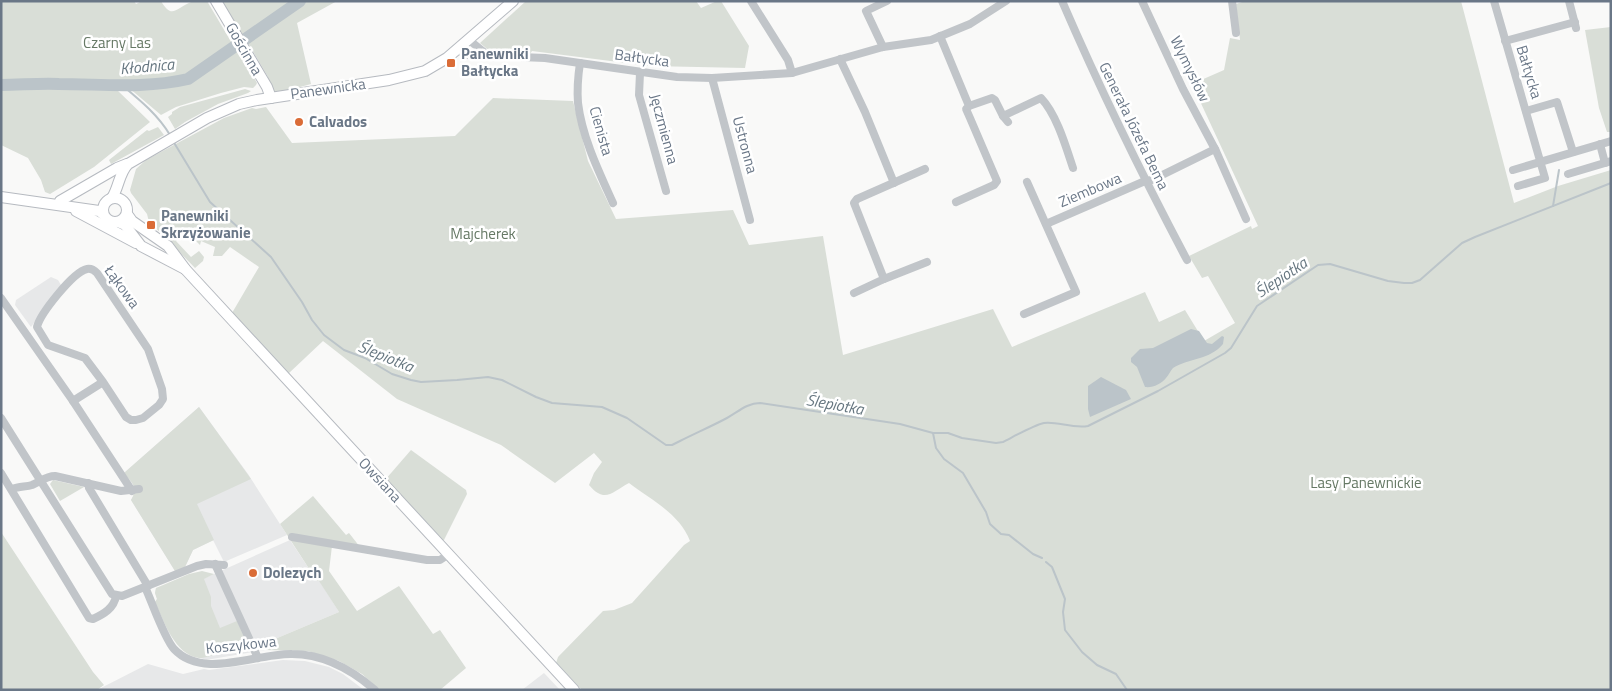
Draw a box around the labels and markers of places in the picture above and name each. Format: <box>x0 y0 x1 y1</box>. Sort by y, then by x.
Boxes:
place label: Panewniki Bałtycka <box>461 42 529 82</box>
marker: Panewniki Bałtycka <box>445 57 457 69</box>
place label: Calvados <box>309 110 367 133</box>
marker: Calvados <box>293 116 305 128</box>
place label: Panewniki Skrzyżowanie <box>161 204 251 244</box>
marker: Panewniki Skrzyżowanie <box>145 219 157 231</box>
place label: Dolezych <box>263 561 321 584</box>
marker: Dolezych <box>247 567 259 579</box>

